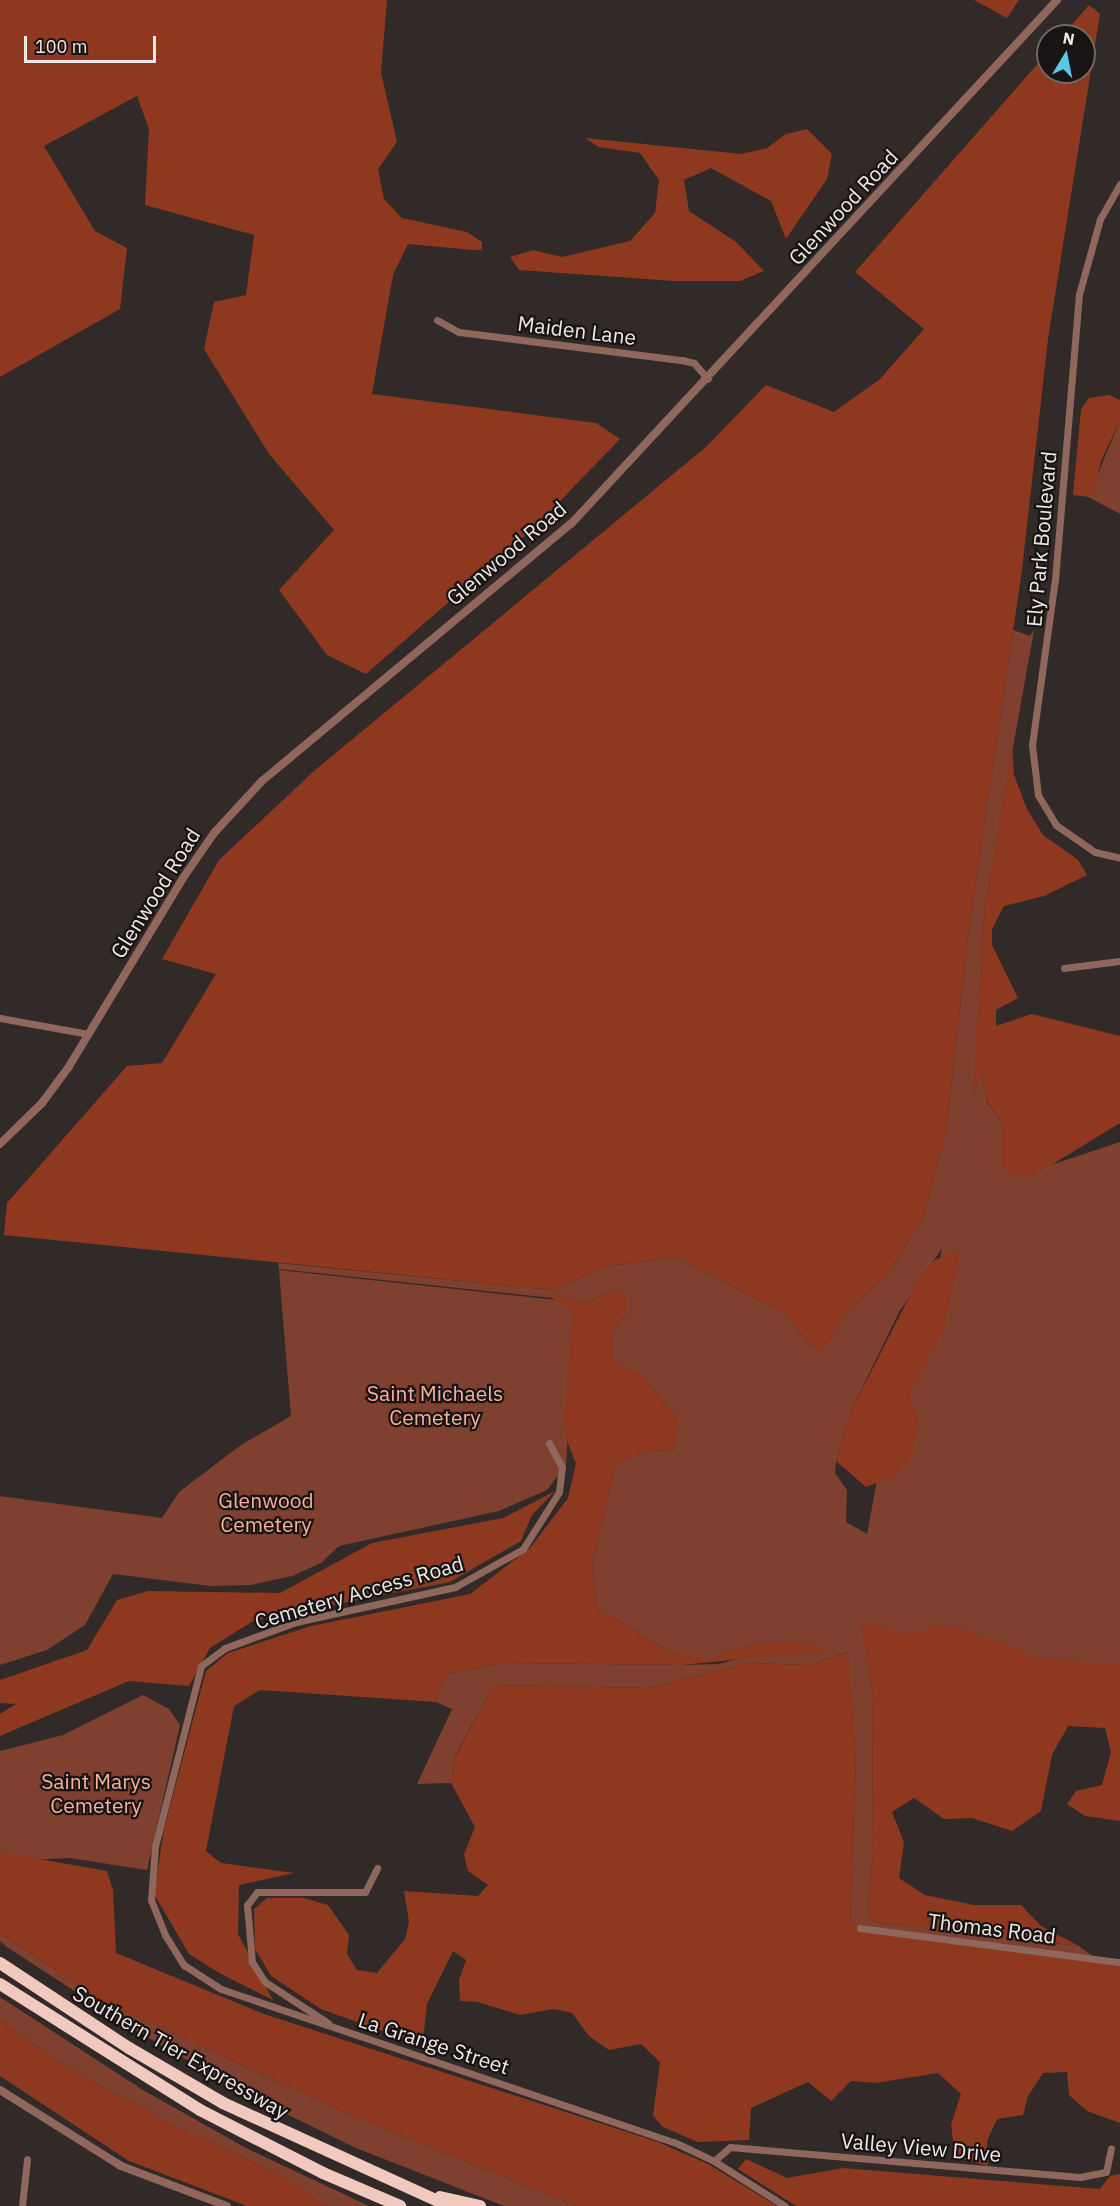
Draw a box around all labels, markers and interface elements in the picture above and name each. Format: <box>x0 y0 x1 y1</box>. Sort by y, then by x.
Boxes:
scale bar <box>27 24 159 62</box>
north arrow <box>1036 24 1096 84</box>
text: N <box>1061 27 1076 49</box>
text: 100 m <box>35 35 87 58</box>
street label: Glenwood Road <box>783 144 903 270</box>
street label: Maiden Lane <box>516 310 638 350</box>
street label: Ely Park Boulevard <box>1021 450 1061 628</box>
street label: Glenwood Road <box>441 496 571 610</box>
street label: Glenwood Road <box>105 823 205 963</box>
park label: Saint Michaels Cemetery <box>367 1380 503 1430</box>
park label: Glenwood Cemetery <box>218 1487 314 1537</box>
street label: Cemetery Access Road <box>252 1550 466 1634</box>
park label: Saint Marys Cemetery <box>41 1768 151 1818</box>
street label: Thomas Road <box>927 1908 1057 1948</box>
street label: Southern Tier Expressway <box>69 1980 293 2124</box>
street label: La Grange Street <box>355 2007 513 2079</box>
street label: Valley View Drive <box>840 2127 1002 2167</box>

